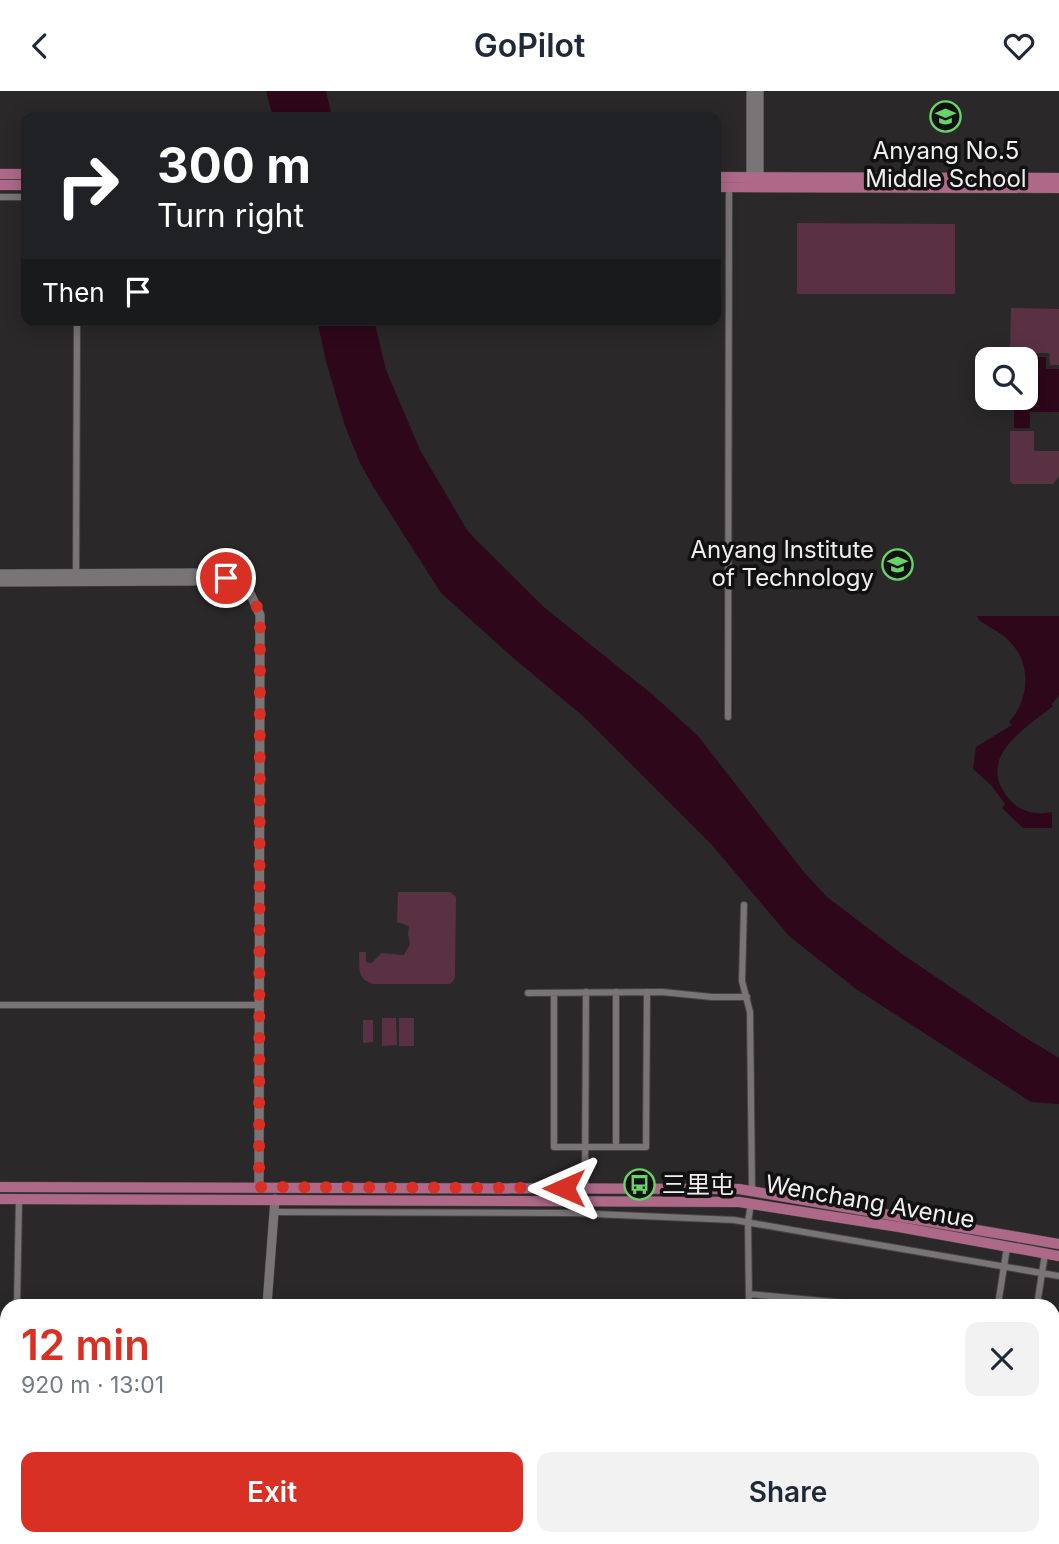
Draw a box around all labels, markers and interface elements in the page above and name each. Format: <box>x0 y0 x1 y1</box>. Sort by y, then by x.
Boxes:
text: GoPilot <box>474 26 585 65</box>
icon: back <box>21 27 59 65</box>
icon: heart <box>1000 27 1038 65</box>
school or university icon: Anyang No.5 Middle School <box>929 100 963 134</box>
text: 300 m <box>157 136 311 195</box>
place label: Anyang No.5 Middle School <box>865 136 1027 193</box>
icon: right <box>42 140 133 231</box>
text: Turn right <box>157 196 304 235</box>
icon: arrive <box>119 273 157 311</box>
text: Then <box>42 277 105 308</box>
map controls <box>975 347 1038 410</box>
button: search <box>975 347 1038 410</box>
place label: Anyang Institute of Technology <box>691 535 874 592</box>
school or university icon: Anyang Institute of Technology <box>880 547 914 581</box>
pin <box>196 548 256 608</box>
icon: arrive <box>207 559 245 597</box>
position arrow <box>527 1151 601 1225</box>
bus stop icon: 三里屯 <box>622 1168 656 1202</box>
street label: Wenchang Avenue <box>763 1169 977 1234</box>
place label: 三里屯 <box>662 1170 734 1199</box>
text: 12 min <box>21 1319 150 1370</box>
button: close <box>965 1322 1039 1396</box>
text: 920 m · 13:01 <box>21 1371 164 1399</box>
button: Exit <box>21 1452 523 1532</box>
button: Share <box>537 1452 1039 1532</box>

